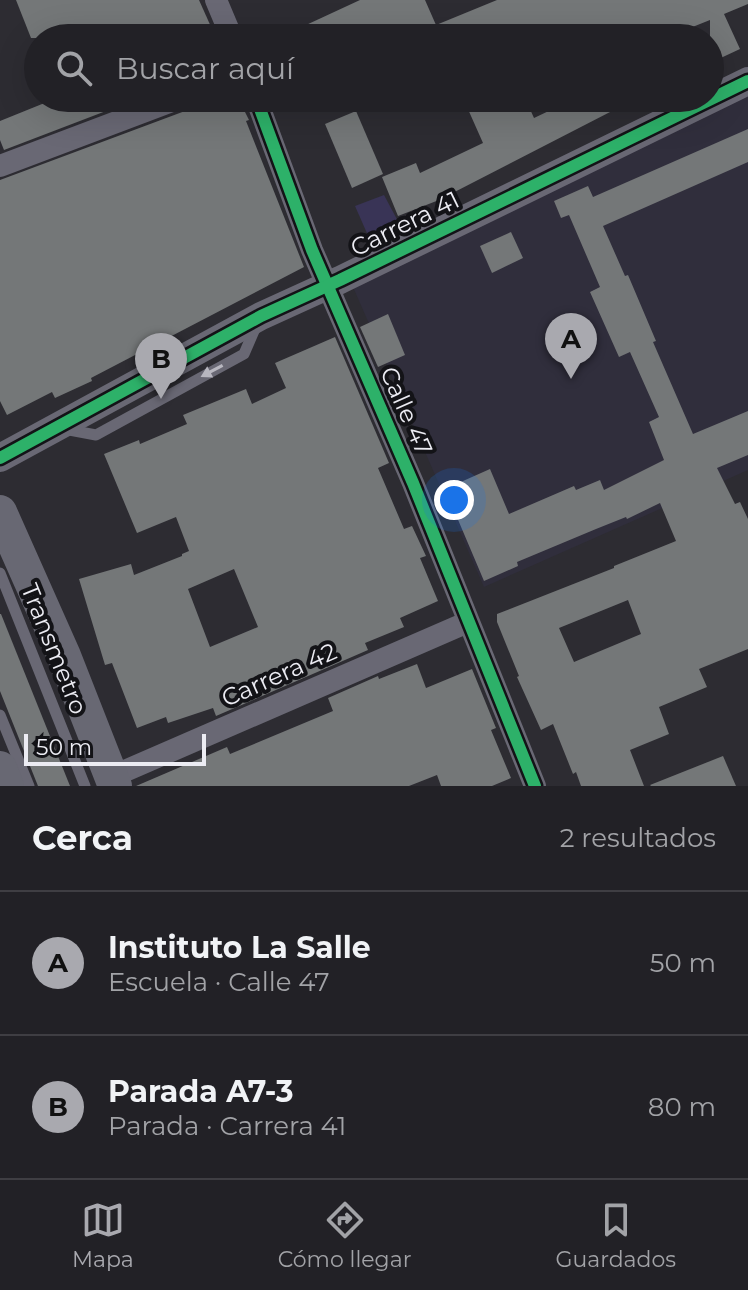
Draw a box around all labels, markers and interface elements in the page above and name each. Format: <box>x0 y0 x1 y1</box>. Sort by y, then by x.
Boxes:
search box <box>24 24 724 112</box>
icon: search <box>52 46 96 90</box>
text: Buscar aquí <box>116 50 294 87</box>
street label: Carrera 41 <box>346 185 464 262</box>
pin: A <box>545 313 597 379</box>
pin: B <box>135 333 187 399</box>
street label: Calle 47 <box>374 362 439 459</box>
one-way arrow <box>201 365 224 378</box>
your location <box>434 480 474 520</box>
street label: Transmetro <box>15 579 94 718</box>
street label: Carrera 42 <box>217 636 341 713</box>
scale bar <box>24 730 206 766</box>
text: 50 m <box>36 734 92 761</box>
text: Cerca <box>32 817 133 859</box>
text: 2 resultados <box>560 822 716 854</box>
text: Instituto La Salle <box>108 929 371 966</box>
text: A <box>48 947 68 979</box>
text: 50 m <box>650 947 716 979</box>
text: Escuela · Calle 47 <box>108 966 330 998</box>
text: Parada A7-3 <box>108 1073 294 1110</box>
text: B <box>48 1091 68 1123</box>
text: 80 m <box>648 1091 716 1123</box>
text: Parada · Carrera 41 <box>108 1110 347 1142</box>
tab: Mapa <box>72 1198 134 1273</box>
tab: Cómo llegar <box>278 1198 411 1273</box>
tab: Guardados <box>555 1198 676 1273</box>

